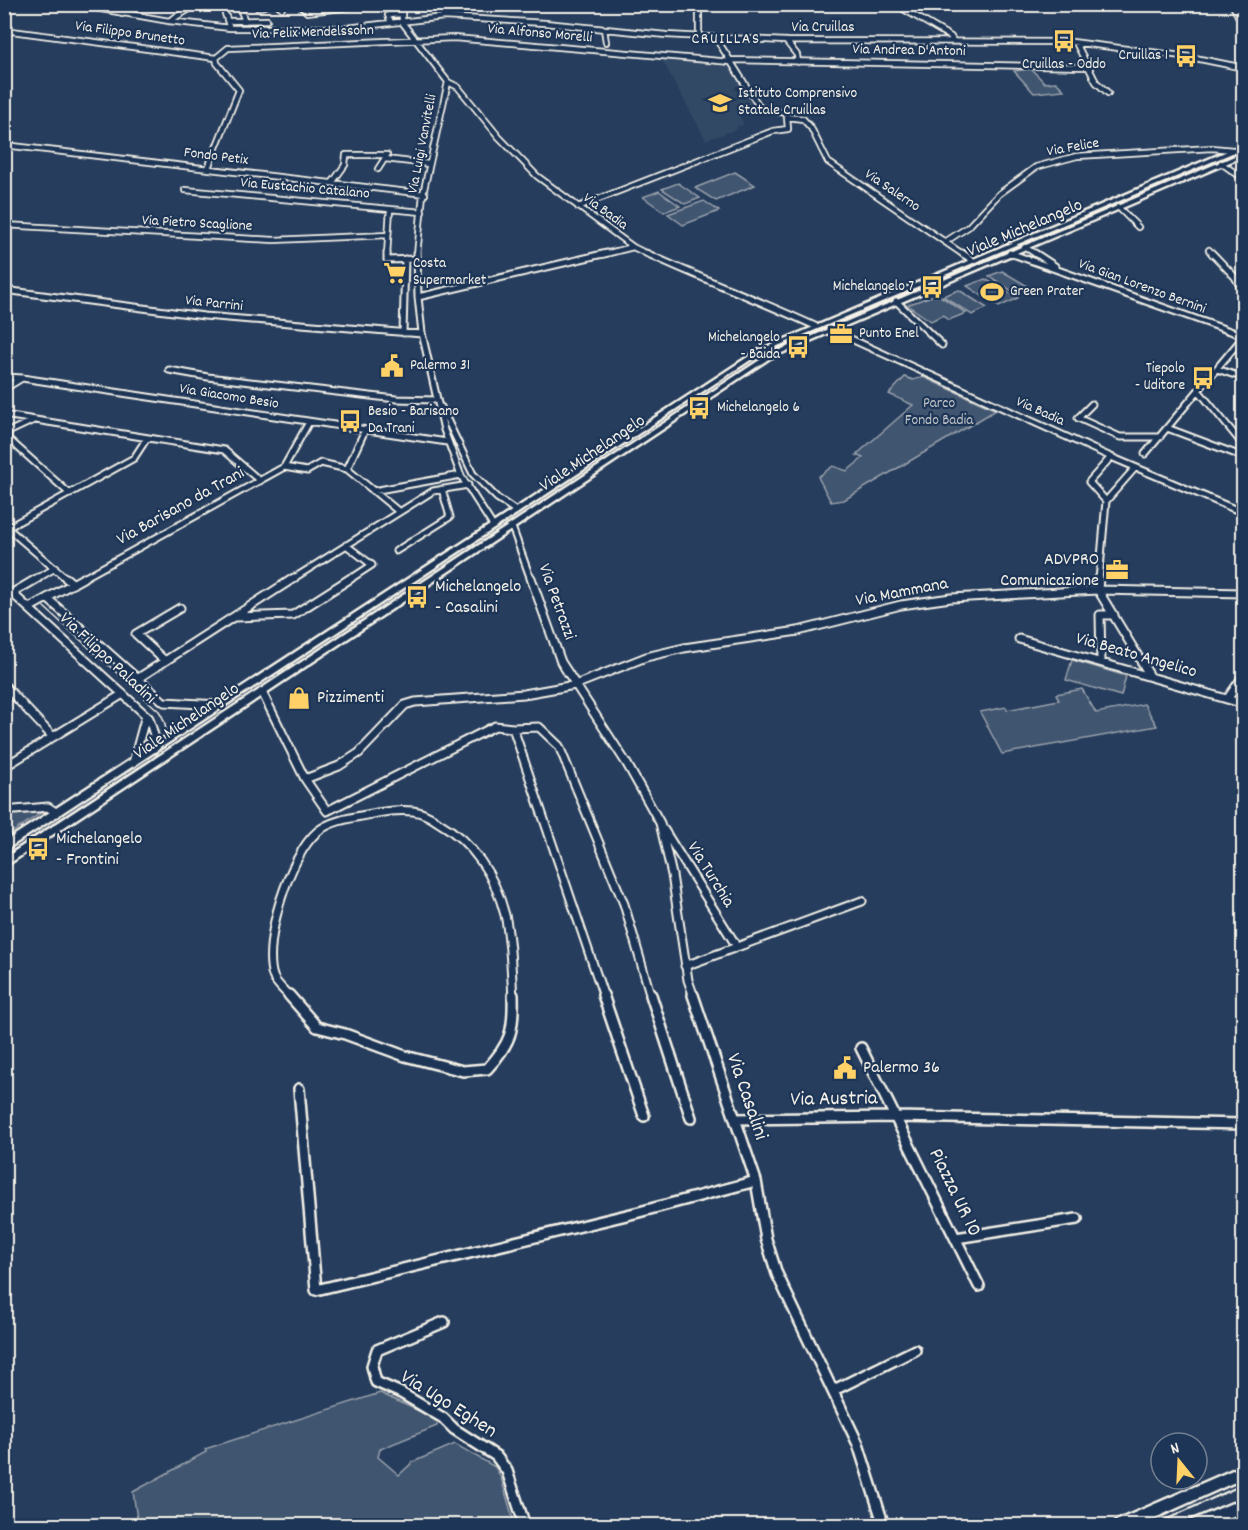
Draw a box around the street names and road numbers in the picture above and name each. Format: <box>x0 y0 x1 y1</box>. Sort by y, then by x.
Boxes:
street label: Via Filippo Brunetto <box>74 15 187 53</box>
street label: Via Cruillas <box>791 17 855 39</box>
street label: Via Alfonso Morelli <box>487 18 594 50</box>
street label: Via Felix Mendelssohn <box>252 20 374 46</box>
street label: Via Andrea D'Antoni <box>852 39 966 63</box>
street label: Via Luigi Vanvitelli <box>403 92 443 196</box>
street label: Via Felice <box>1045 133 1101 163</box>
street label: Fondo Petix <box>183 142 250 172</box>
street label: Via Salerno <box>860 164 925 218</box>
street label: Via Eustachio Catalano <box>239 172 371 206</box>
street label: Via Badia <box>578 188 633 237</box>
street label: Viale Michelangelo <box>963 193 1087 265</box>
street label: Via Pietro Scaglione <box>141 210 253 238</box>
street label: Via Gian Lorenzo Bernini <box>1075 254 1209 320</box>
street label: Via Parrini <box>184 290 244 318</box>
street label: Via Giacomo Besio <box>178 378 281 416</box>
street label: Via Badia <box>1012 391 1069 433</box>
street label: Viale Michelangelo <box>535 409 651 499</box>
street label: Via Barisano da Trani <box>112 461 250 553</box>
street label: Via Petrazzi <box>531 560 581 644</box>
street label: Via Mammana <box>854 572 951 614</box>
street label: Via Filippo Paladini <box>53 607 161 711</box>
street label: Via Beato Angelico <box>1072 627 1200 685</box>
street label: Viale Michelangelo <box>129 677 245 767</box>
street label: Via Turchia <box>680 837 740 913</box>
street label: Via Casalini <box>717 1050 775 1145</box>
street label: Via Austria <box>790 1084 879 1116</box>
street label: Piazza UR 10 <box>920 1144 988 1242</box>
street label: Via Ugo Eghen <box>394 1363 502 1447</box>

